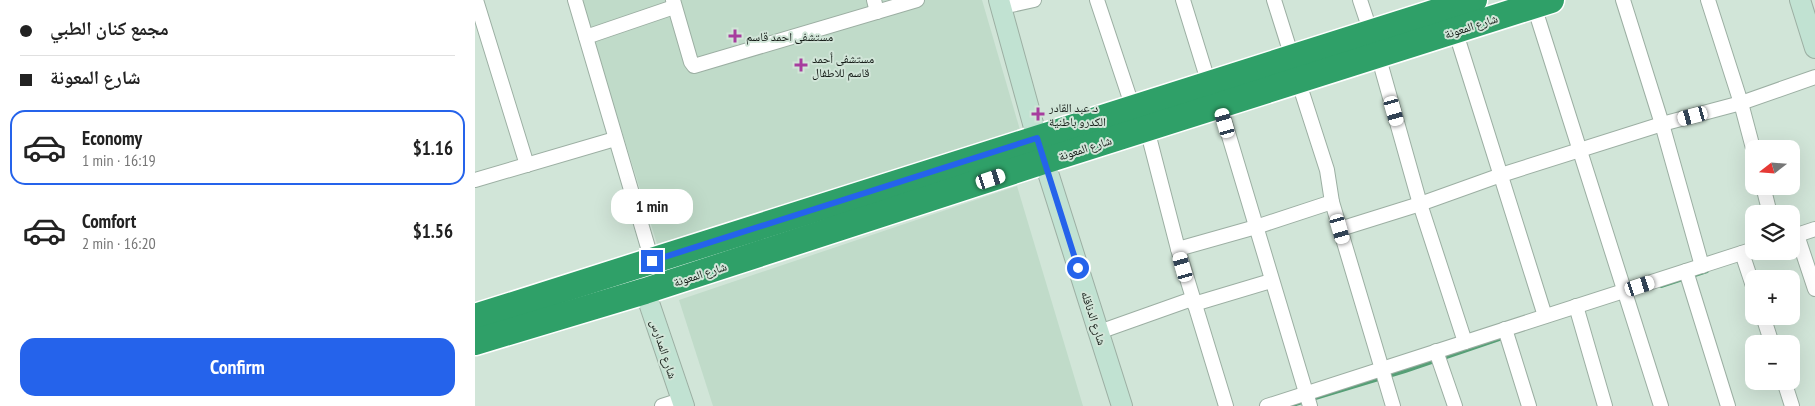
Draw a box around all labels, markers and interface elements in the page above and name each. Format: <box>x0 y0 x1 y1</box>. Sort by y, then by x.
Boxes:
street label: شارع المعونة <box>1443 10 1500 43</box>
text: مجمع كنان الطبي <box>50 16 169 40</box>
marker: مستشفى احمد قاسم <box>728 29 742 43</box>
place label: مستشفى احمد قاسم <box>746 29 833 45</box>
place label: مستشفى أحمد قاسم للاطفال <box>812 51 874 81</box>
marker: مستشفى أحمد قاسم للاطفال <box>794 58 808 72</box>
text: شارع المعونة <box>50 65 141 89</box>
car <box>1382 95 1405 127</box>
place label: د. عبد القادر الكدرو باطنية <box>1048 100 1106 129</box>
car <box>1676 105 1709 127</box>
marker: د. عبد القادر الكدرو باطنية <box>1031 107 1045 121</box>
car <box>1213 107 1236 139</box>
icon: car <box>22 125 67 170</box>
text: Economy <box>82 126 142 150</box>
street label: شارع المعونة <box>1057 132 1114 165</box>
text: $1.16 <box>413 136 453 160</box>
north arrow <box>1745 140 1800 195</box>
map controls <box>1745 140 1800 390</box>
text: 1 min · 16:19 <box>82 150 156 170</box>
car <box>974 167 1007 191</box>
callout: 1 min <box>611 188 693 224</box>
text: 1 min <box>636 196 668 216</box>
button: layers <box>1745 205 1800 260</box>
icon: car <box>22 208 67 253</box>
text: Comfort <box>82 209 136 233</box>
car <box>1328 213 1351 245</box>
text: $1.56 <box>413 219 453 243</box>
text: 2 min · 16:20 <box>82 233 156 253</box>
route end <box>641 250 663 272</box>
car <box>1171 251 1194 283</box>
route start <box>1067 257 1089 279</box>
street label: شارع المعونة <box>672 258 729 291</box>
button: + <box>1745 270 1800 325</box>
car <box>1623 274 1656 298</box>
street label: شارع الدناقله <box>1077 289 1110 347</box>
street label: شارع المدارس <box>646 318 681 381</box>
button: − <box>1745 335 1800 390</box>
button: Confirm <box>20 338 455 396</box>

